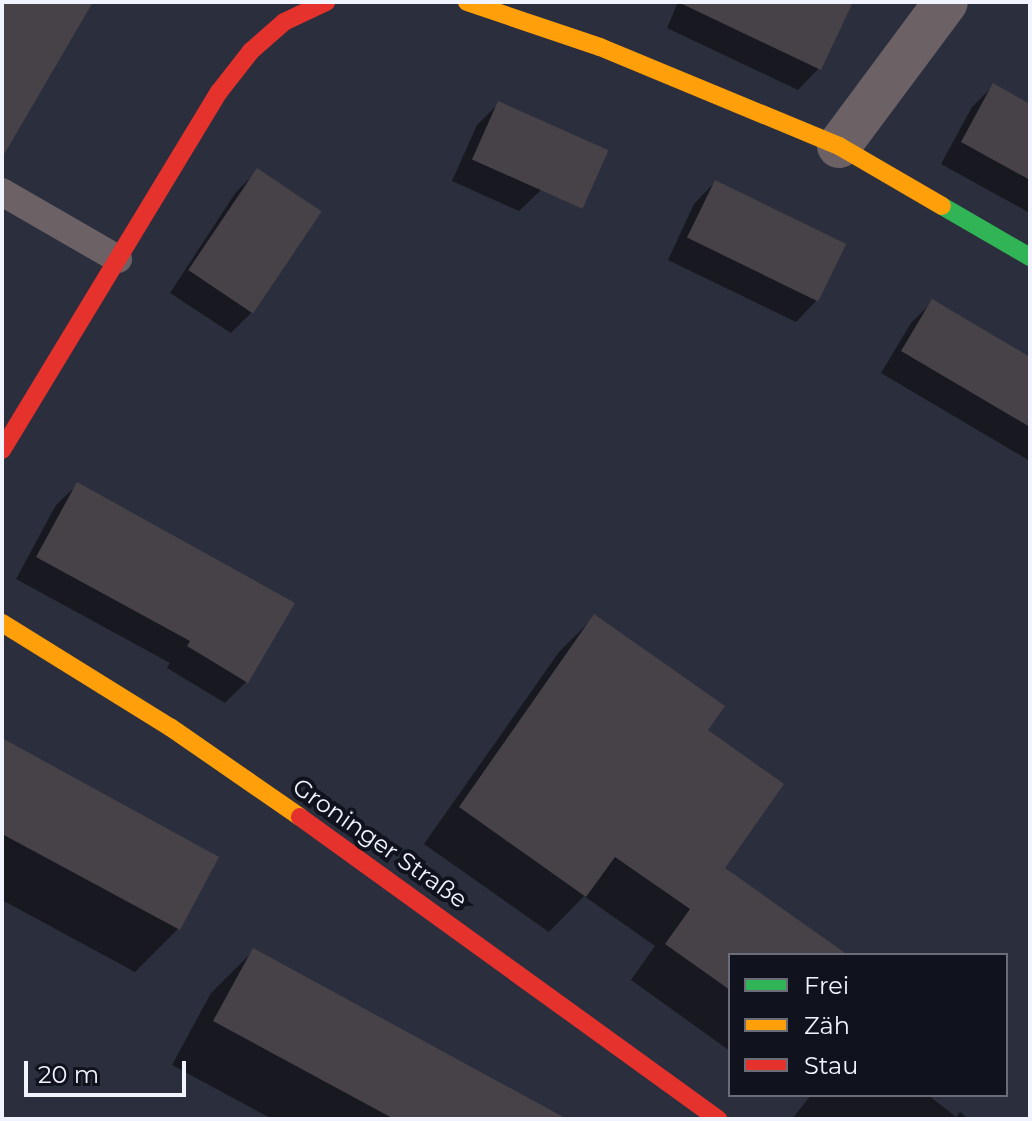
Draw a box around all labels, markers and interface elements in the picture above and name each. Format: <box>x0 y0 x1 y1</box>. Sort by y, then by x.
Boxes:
street label: Groninger Straße <box>287 772 473 914</box>
legend <box>728 953 1008 1097</box>
text: Frei <box>804 971 849 1000</box>
text: Zäh <box>804 1011 850 1040</box>
scale bar <box>28 1045 190 1095</box>
text: Stau <box>804 1051 858 1080</box>
text: 20 m <box>38 1060 99 1089</box>

